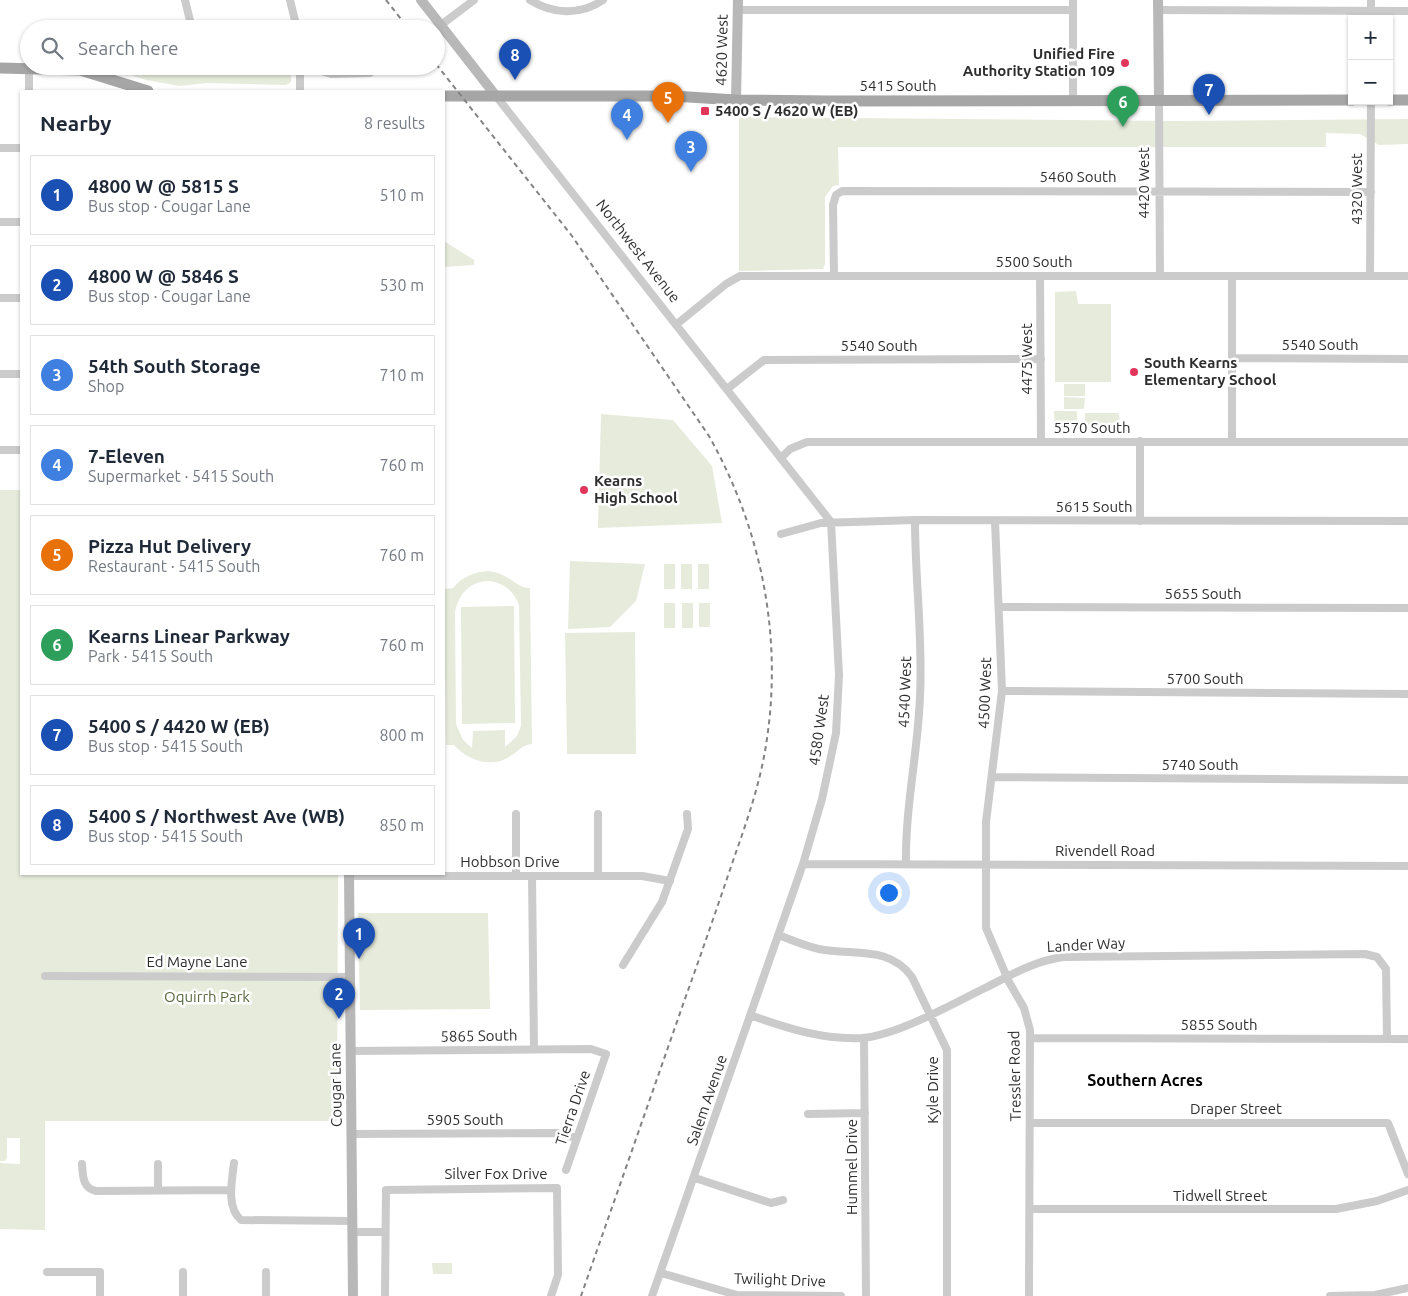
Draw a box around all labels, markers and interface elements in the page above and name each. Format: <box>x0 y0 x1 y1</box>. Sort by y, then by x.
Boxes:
street label: 4620 West <box>712 14 731 86</box>
map controls <box>1348 15 1393 105</box>
button: + <box>1348 15 1393 60</box>
search box <box>20 20 445 75</box>
icon: search <box>38 34 66 62</box>
text: Search here <box>78 37 178 59</box>
pin: 8 <box>499 39 531 80</box>
place label: Unified Fire Authority Station 109 <box>963 45 1115 79</box>
marker: Unified Fire Authority Station 109 <box>1119 57 1131 69</box>
button: − <box>1348 60 1393 105</box>
pin: 7 <box>1193 74 1225 115</box>
street label: 5415 South <box>860 77 936 94</box>
pin: 5 <box>652 82 684 123</box>
pin: 6 <box>1107 86 1139 127</box>
pin: 4 <box>611 99 643 140</box>
place label: 5400 S / 4620 W (EB) <box>715 102 858 119</box>
marker: 5400 S / 4620 W (EB) <box>699 105 711 117</box>
text: Nearby <box>40 111 111 135</box>
text: 8 results <box>364 114 425 132</box>
pin: 3 <box>675 131 707 172</box>
street label: 4420 West <box>1135 147 1152 219</box>
street label: 4320 West <box>1348 153 1365 225</box>
street label: 5460 South <box>1040 168 1116 185</box>
text: 4800 W @ 5815 S <box>88 175 239 197</box>
text: 1 <box>52 186 62 204</box>
text: 510 m <box>379 186 424 204</box>
street label: Northwest Avenue <box>593 196 684 306</box>
text: Bus stop · Cougar Lane <box>88 197 251 215</box>
street label: 5500 South <box>996 253 1072 270</box>
text: 4800 W @ 5846 S <box>88 265 239 287</box>
text: 2 <box>52 276 62 294</box>
text: 530 m <box>379 276 424 294</box>
text: Bus stop · Cougar Lane <box>88 287 251 305</box>
street label: 4475 West <box>1018 323 1035 395</box>
street label: 5540 South <box>1282 336 1358 353</box>
street label: 5540 South <box>841 337 917 354</box>
place label: South Kearns Elementary School <box>1144 354 1277 388</box>
text: 54th South Storage <box>88 355 261 377</box>
text: 3 <box>52 366 62 384</box>
text: 710 m <box>379 366 424 384</box>
marker: South Kearns Elementary School <box>1128 366 1140 378</box>
text: Shop <box>88 377 124 395</box>
street label: 5570 South <box>1054 419 1130 436</box>
text: 7-Eleven <box>88 445 165 467</box>
text: 4 <box>52 456 62 474</box>
text: 760 m <box>379 456 424 474</box>
text: Supermarket · 5415 South <box>88 467 274 485</box>
place label: Kearns High School <box>594 472 678 506</box>
marker: Kearns High School <box>578 484 590 496</box>
street label: 5615 South <box>1056 498 1132 515</box>
text: Pizza Hut Delivery <box>88 535 251 557</box>
text: 5 <box>52 546 62 564</box>
text: 760 m <box>379 546 424 564</box>
text: Restaurant · 5415 South <box>88 557 260 575</box>
street label: 5655 South <box>1165 585 1241 602</box>
text: Kearns Linear Parkway <box>88 625 290 647</box>
text: 6 <box>52 636 62 654</box>
text: 760 m <box>379 636 424 654</box>
text: Park · 5415 South <box>88 647 213 665</box>
street label: 4540 West <box>895 656 914 728</box>
street label: 4500 West <box>975 657 994 729</box>
street label: 5700 South <box>1167 670 1243 687</box>
street label: 4580 West <box>805 693 832 767</box>
text: 5400 S / 4420 W (EB) <box>88 715 270 737</box>
text: 7 <box>52 726 62 744</box>
text: 800 m <box>379 726 424 744</box>
text: Bus stop · 5415 South <box>88 737 243 755</box>
street label: 5740 South <box>1162 756 1238 773</box>
text: 5400 S / Northwest Ave (WB) <box>88 805 345 827</box>
text: 8 <box>52 816 62 834</box>
text: 850 m <box>379 816 424 834</box>
text: Bus stop · 5415 South <box>88 827 243 845</box>
street label: Rivendell Road <box>1055 842 1155 859</box>
street label: Hobbson Drive <box>460 853 560 870</box>
your location <box>876 880 902 906</box>
pin: 1 <box>343 918 375 959</box>
street label: Lander Way <box>1046 934 1126 955</box>
street label: Ed Mayne Lane <box>147 953 247 970</box>
pin: 2 <box>323 978 355 1019</box>
park label: Oquirrh Park <box>164 988 250 1005</box>
street label: 5855 South <box>1181 1016 1257 1033</box>
street label: 5865 South <box>440 1026 518 1045</box>
street label: Tressler Road <box>1005 1031 1024 1122</box>
street label: Cougar Lane <box>326 1043 345 1127</box>
street label: Salem Avenue <box>683 1052 730 1147</box>
street label: Kyle Drive <box>924 1056 941 1124</box>
street label: Tierra Drive <box>552 1068 593 1148</box>
district label: Southern Acres <box>1087 1071 1203 1089</box>
street label: Draper Street <box>1190 1100 1282 1117</box>
street label: 5905 South <box>427 1111 503 1128</box>
street label: Hummel Drive <box>843 1119 860 1215</box>
street label: Silver Fox Drive <box>444 1165 548 1182</box>
street label: Tidwell Street <box>1173 1187 1267 1204</box>
street label: Twilight Drive <box>734 1269 826 1290</box>

